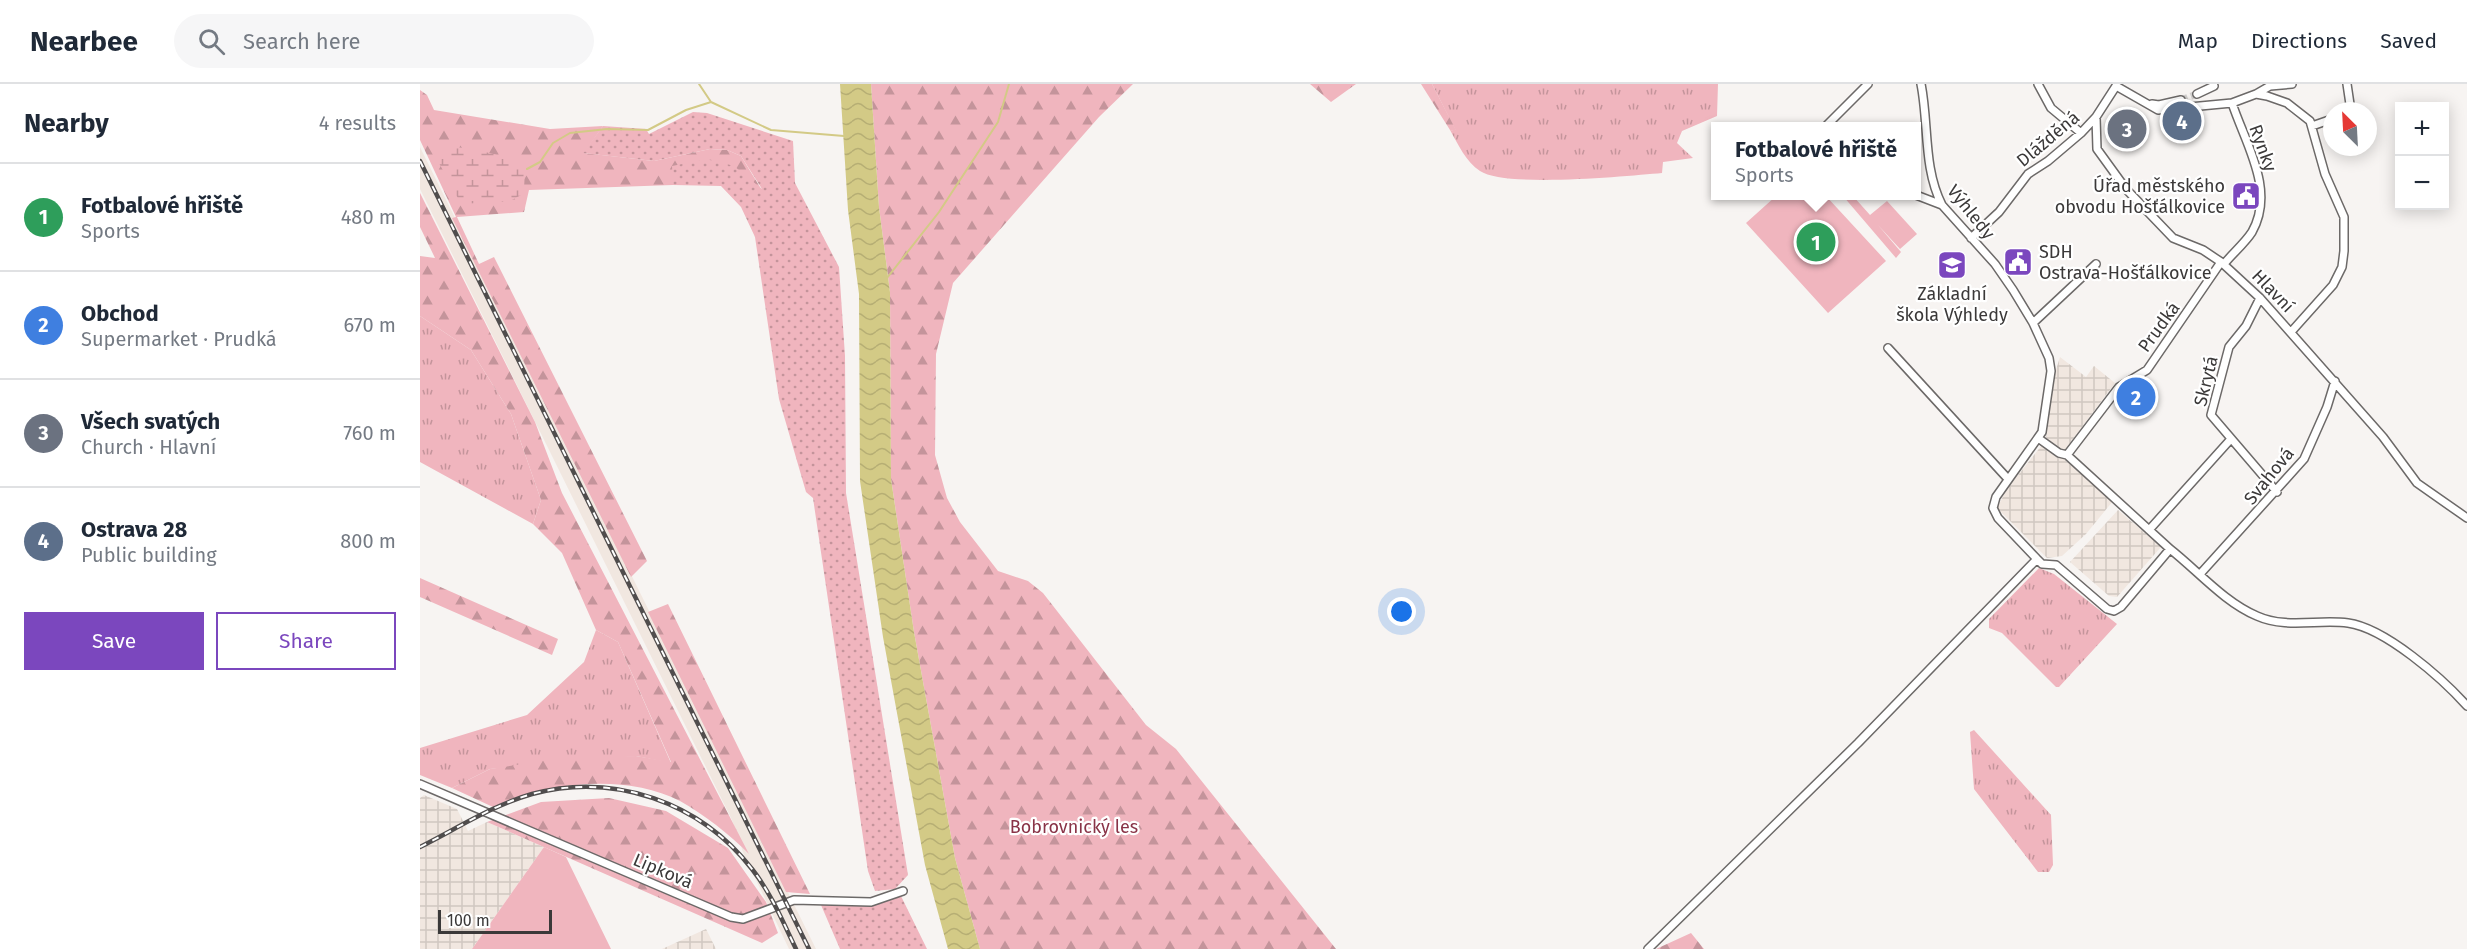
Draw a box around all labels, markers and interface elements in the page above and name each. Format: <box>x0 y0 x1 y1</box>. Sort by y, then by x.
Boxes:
search box <box>174 14 594 68</box>
text: Nearbee <box>30 25 138 58</box>
icon: search <box>195 25 228 58</box>
text: Search here <box>243 28 360 55</box>
text: Map <box>2178 28 2218 54</box>
text: Directions <box>2251 28 2347 54</box>
text: Saved <box>2380 28 2437 54</box>
pin: 4 <box>2162 99 2202 144</box>
north arrow <box>2323 102 2377 156</box>
map controls <box>2395 102 2449 210</box>
button: + <box>2395 102 2449 156</box>
street label: Dlážděná <box>2012 106 2084 172</box>
pin: 3 <box>2108 106 2146 152</box>
text: Nearby <box>24 108 109 139</box>
text: 4 results <box>319 111 396 135</box>
popup <box>1711 122 1921 200</box>
street label: Rynky <box>2244 122 2282 175</box>
text: Fotbalové hřiště <box>1735 136 1897 163</box>
button: − <box>2395 156 2449 210</box>
text: Sports <box>1735 163 1794 187</box>
place label: Úřad městského obvodu Hošťálkovice <box>2055 174 2225 218</box>
street label: Výhledy <box>1942 180 2000 244</box>
public building icon: Úřad městského obvodu Hošťálkovice <box>2230 180 2262 212</box>
text: Fotbalové hřiště <box>81 192 243 219</box>
text: 1 <box>39 205 48 229</box>
text: 480 m <box>341 205 396 229</box>
text: Sports <box>81 219 140 243</box>
pin: 1 <box>1796 220 1836 264</box>
place label: SDH Ostrava-Hošťálkovice <box>2039 241 2212 284</box>
public building icon: SDH Ostrava-Hošťálkovice <box>2002 246 2034 278</box>
school or university icon: Základní škola Výhledy <box>1936 249 1968 281</box>
street label: Hlavní <box>2247 265 2299 317</box>
place label: Základní škola Výhledy <box>1896 283 2008 326</box>
street label: Prudká <box>2133 297 2185 357</box>
text: Obchod <box>81 300 159 327</box>
text: 2 <box>38 313 49 337</box>
text: 670 m <box>344 313 396 337</box>
text: Supermarket · Prudká <box>81 327 277 351</box>
street label: Skrytá <box>2189 354 2223 408</box>
pin: 2 <box>2116 374 2156 420</box>
text: Všech svatých <box>81 408 220 435</box>
text: 3 <box>38 421 49 445</box>
text: 760 m <box>343 421 396 445</box>
text: Church · Hlavní <box>81 435 216 459</box>
street label: Svahová <box>2239 443 2299 509</box>
text: Ostrava 28 <box>81 516 187 543</box>
text: 4 <box>38 529 49 553</box>
text: 800 m <box>340 529 396 553</box>
text: Public building <box>81 543 217 567</box>
your location <box>1387 597 1416 626</box>
button: Save <box>24 612 204 670</box>
button: Share <box>216 612 396 670</box>
park label: Bobrovnický les <box>1010 816 1138 838</box>
street label: Lipková <box>630 849 696 893</box>
scale bar <box>438 907 552 934</box>
text: 100 m <box>447 911 490 930</box>

